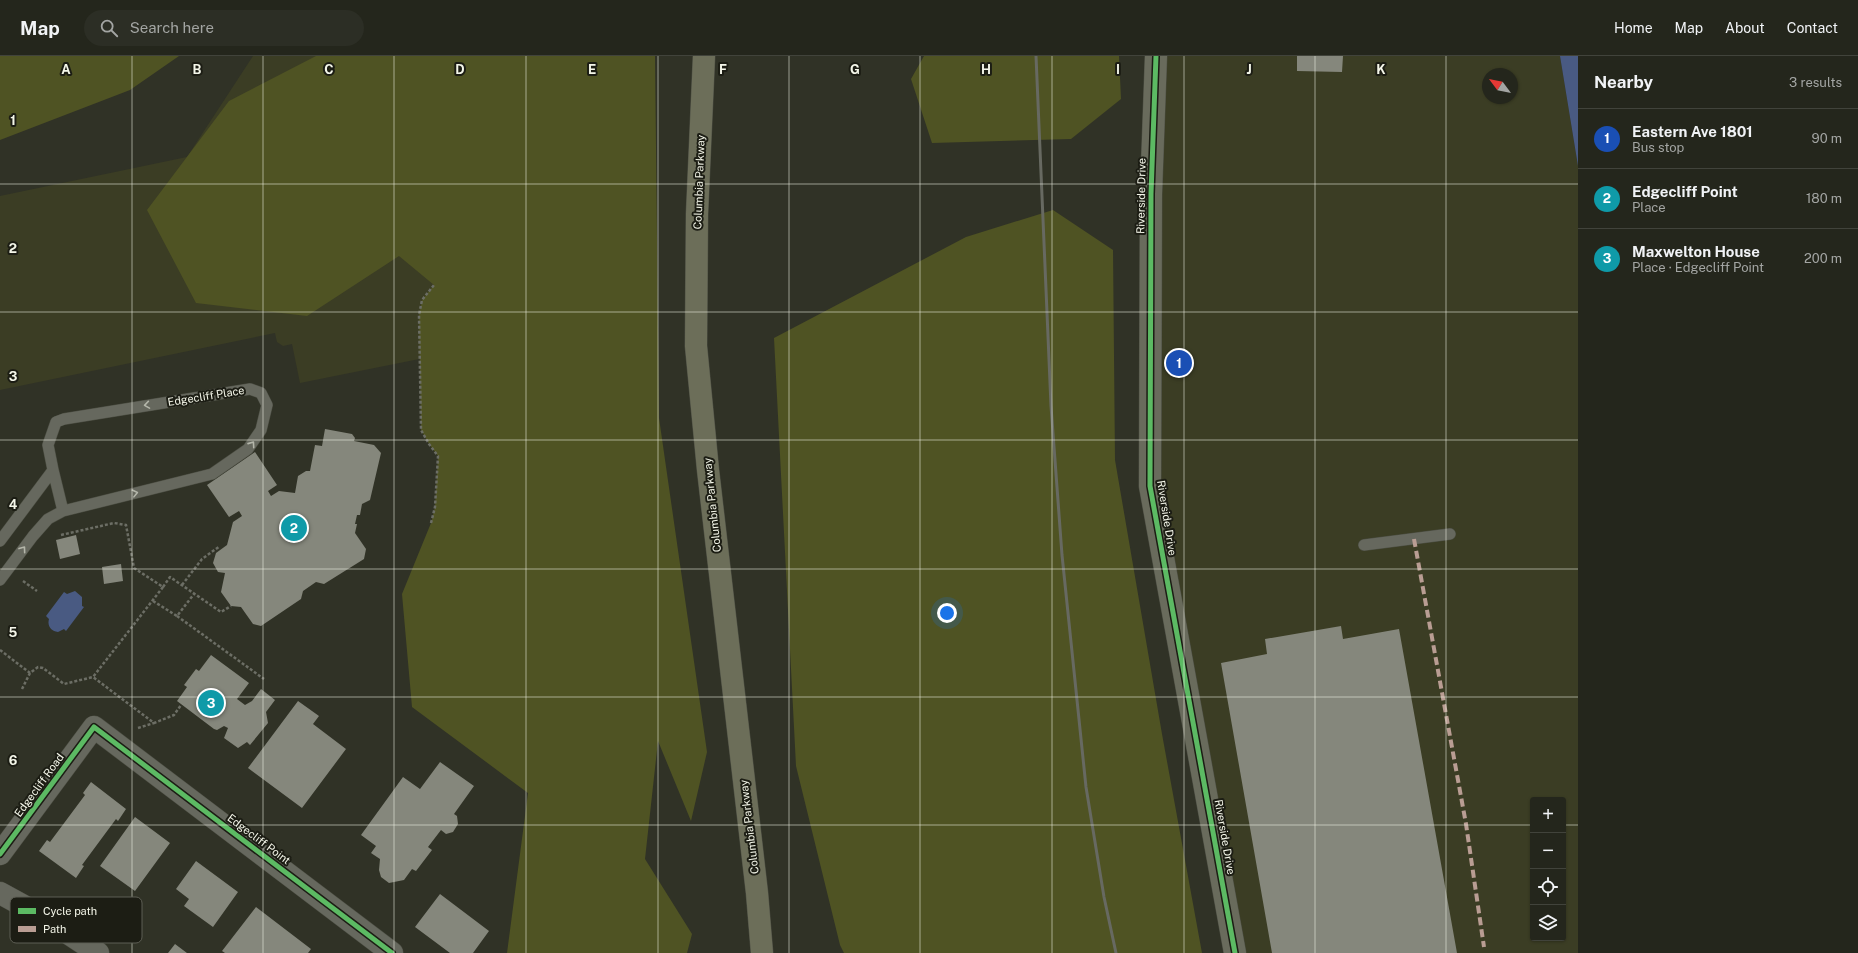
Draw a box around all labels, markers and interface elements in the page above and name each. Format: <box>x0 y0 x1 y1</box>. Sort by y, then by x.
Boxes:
search box <box>84 10 364 46</box>
text: Map <box>20 17 60 39</box>
icon: search <box>98 17 120 39</box>
text: Search here <box>130 19 214 36</box>
text: Home <box>1614 20 1653 36</box>
text: Map <box>1675 20 1703 36</box>
text: About <box>1725 20 1765 36</box>
text: Contact <box>1787 20 1838 36</box>
text: A <box>61 62 71 77</box>
text: B <box>193 62 202 77</box>
text: C <box>324 62 334 77</box>
text: D <box>455 62 465 77</box>
text: E <box>588 62 596 77</box>
text: F <box>719 62 727 77</box>
text: G <box>850 62 860 77</box>
text: H <box>981 62 991 77</box>
text: I <box>1116 62 1120 77</box>
text: J <box>1246 62 1252 77</box>
text: K <box>1376 62 1386 77</box>
north arrow <box>1482 68 1518 104</box>
text: Nearby <box>1594 72 1653 92</box>
text: 3 results <box>1789 75 1842 90</box>
text: 1 <box>10 113 16 128</box>
text: Eastern Ave 1801 <box>1632 123 1753 140</box>
text: 1 <box>1604 131 1610 146</box>
text: 90 m <box>1812 131 1842 146</box>
street label: Columbia Parkway <box>691 134 707 230</box>
text: Bus stop <box>1632 140 1684 155</box>
street label: Riverside Drive <box>1134 158 1148 234</box>
text: Edgecliff Point <box>1632 183 1738 200</box>
text: 2 <box>1603 191 1611 206</box>
text: 180 m <box>1806 191 1842 206</box>
text: Place <box>1632 200 1666 215</box>
text: 2 <box>9 241 17 256</box>
text: Maxwelton House <box>1632 243 1760 260</box>
text: 3 <box>1603 251 1611 266</box>
text: 200 m <box>1804 251 1842 266</box>
text: Place · Edgecliff Point <box>1632 260 1764 275</box>
pin: 1 <box>1166 348 1192 378</box>
text: 3 <box>9 369 18 384</box>
street label: Edgecliff Place <box>167 384 245 408</box>
one-way arrow <box>144 400 150 409</box>
one-way arrow <box>247 441 254 448</box>
street label: Columbia Parkway <box>701 457 723 553</box>
street label: Riverside Drive <box>1155 480 1179 556</box>
one-way arrow <box>132 490 138 498</box>
text: 4 <box>9 497 18 512</box>
pin: 2 <box>281 513 307 543</box>
one-way arrow <box>18 546 26 553</box>
your location <box>937 603 957 623</box>
text: 5 <box>9 625 18 640</box>
pin: 3 <box>198 688 224 718</box>
street label: Edgecliff Road <box>12 751 66 819</box>
text: 6 <box>9 753 18 768</box>
street label: Columbia Parkway <box>737 779 761 875</box>
map controls <box>1530 797 1566 941</box>
button: + <box>1530 797 1566 833</box>
street label: Riverside Drive <box>1212 799 1238 875</box>
street label: Edgecliff Point <box>225 811 293 867</box>
button: − <box>1530 833 1566 869</box>
button: locate <box>1530 869 1566 905</box>
legend <box>10 897 142 943</box>
text: Cycle path <box>43 905 97 917</box>
button: layers <box>1530 905 1566 941</box>
text: Path <box>43 923 66 935</box>

